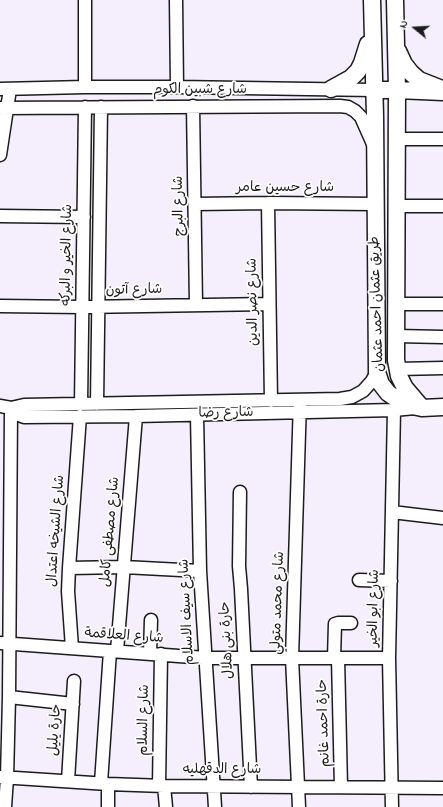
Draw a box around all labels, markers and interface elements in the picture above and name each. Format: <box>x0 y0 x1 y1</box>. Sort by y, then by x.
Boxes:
north arrow <box>395 8 435 48</box>
text: N <box>395 18 412 30</box>
street label: شارع شبين الكوم <box>153 83 247 99</box>
street label: شارع البرج <box>171 176 189 236</box>
street label: شارع حسين عامر <box>236 181 334 197</box>
street label: شارع الخير و البركه <box>59 204 77 306</box>
street label: طريق عثمان احمد عثمان <box>367 236 389 372</box>
street label: شارع نصر الدين <box>245 258 263 346</box>
street label: شارع آتون <box>106 282 162 300</box>
street label: شارع رضا <box>198 405 254 423</box>
street label: شارع الشيخه اعتدال <box>45 474 69 588</box>
street label: شارع مصطفى كامل <box>98 476 124 588</box>
street label: شارع محمد متولي <box>269 551 289 655</box>
street label: شارع سيف الاسلام <box>177 558 199 666</box>
street label: شارع ابو الخير <box>366 569 384 647</box>
street label: حارة بنى هلال <box>218 601 238 679</box>
street label: شارع العلاقمة <box>84 626 164 648</box>
street label: حارة احمد غانم <box>315 679 335 767</box>
street label: شارع السلام <box>136 684 154 756</box>
street label: حارة يليل <box>46 703 66 757</box>
street label: شارع الدقهليه <box>183 763 261 779</box>

